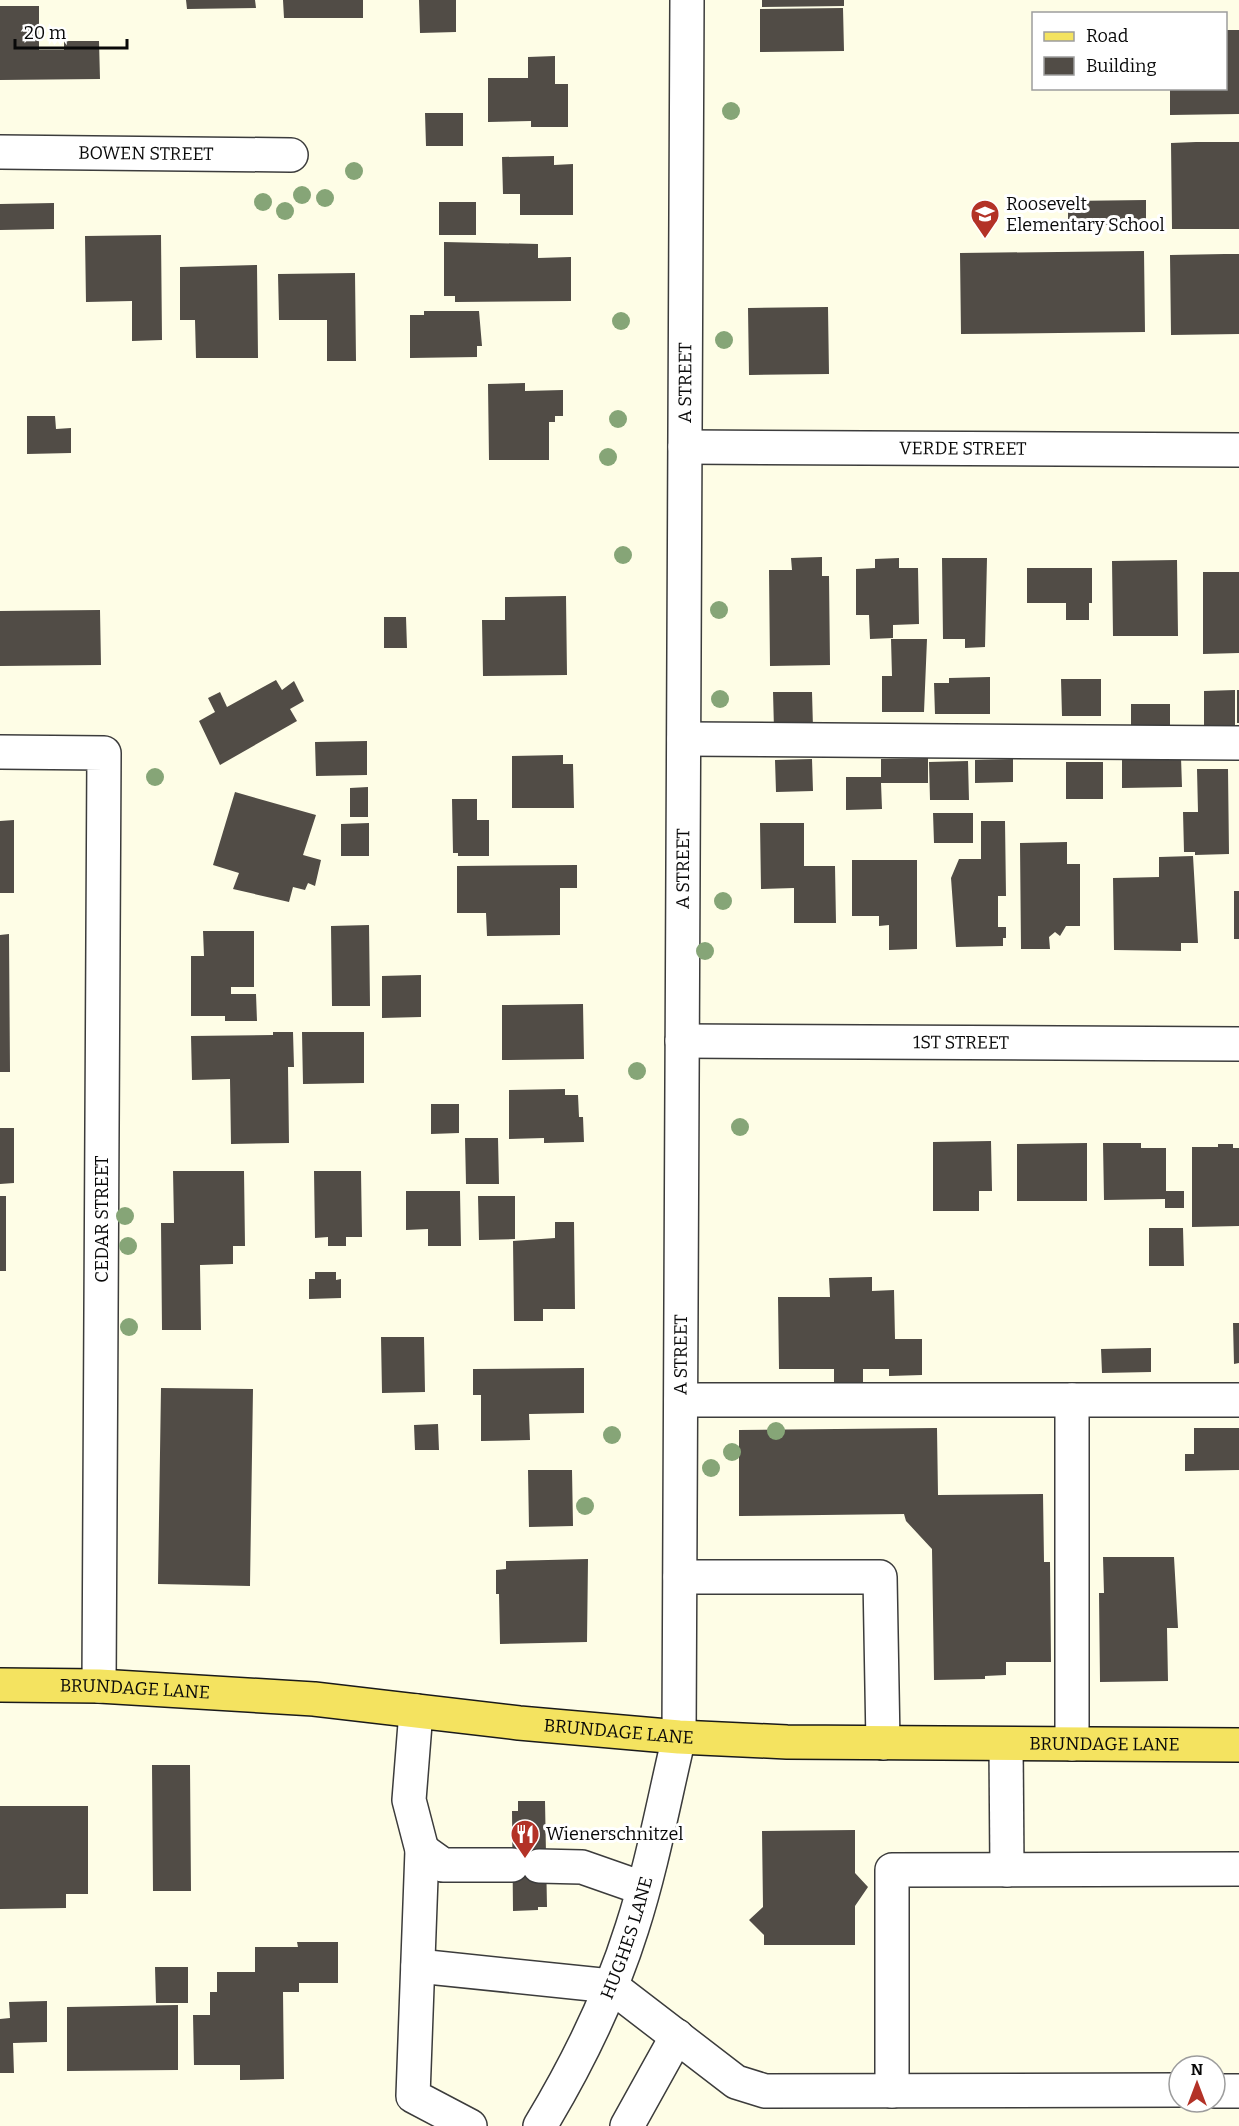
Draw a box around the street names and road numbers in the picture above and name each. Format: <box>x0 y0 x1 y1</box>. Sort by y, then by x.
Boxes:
street label: BOWEN STREET <box>78 142 214 165</box>
street label: A STREET <box>674 342 696 423</box>
street label: VERDE STREET <box>899 437 1027 460</box>
street label: A STREET <box>672 828 694 909</box>
street label: 1ST STREET <box>913 1031 1010 1054</box>
street label: CEDAR STREET <box>91 1155 113 1283</box>
street label: A STREET <box>670 1314 692 1395</box>
street label: BRUNDAGE LANE <box>60 1675 211 1704</box>
street label: BRUNDAGE LANE <box>543 1714 694 1749</box>
street label: BRUNDAGE LANE <box>1029 1733 1180 1756</box>
street label: HUGHES LANE <box>596 1874 657 2003</box>

